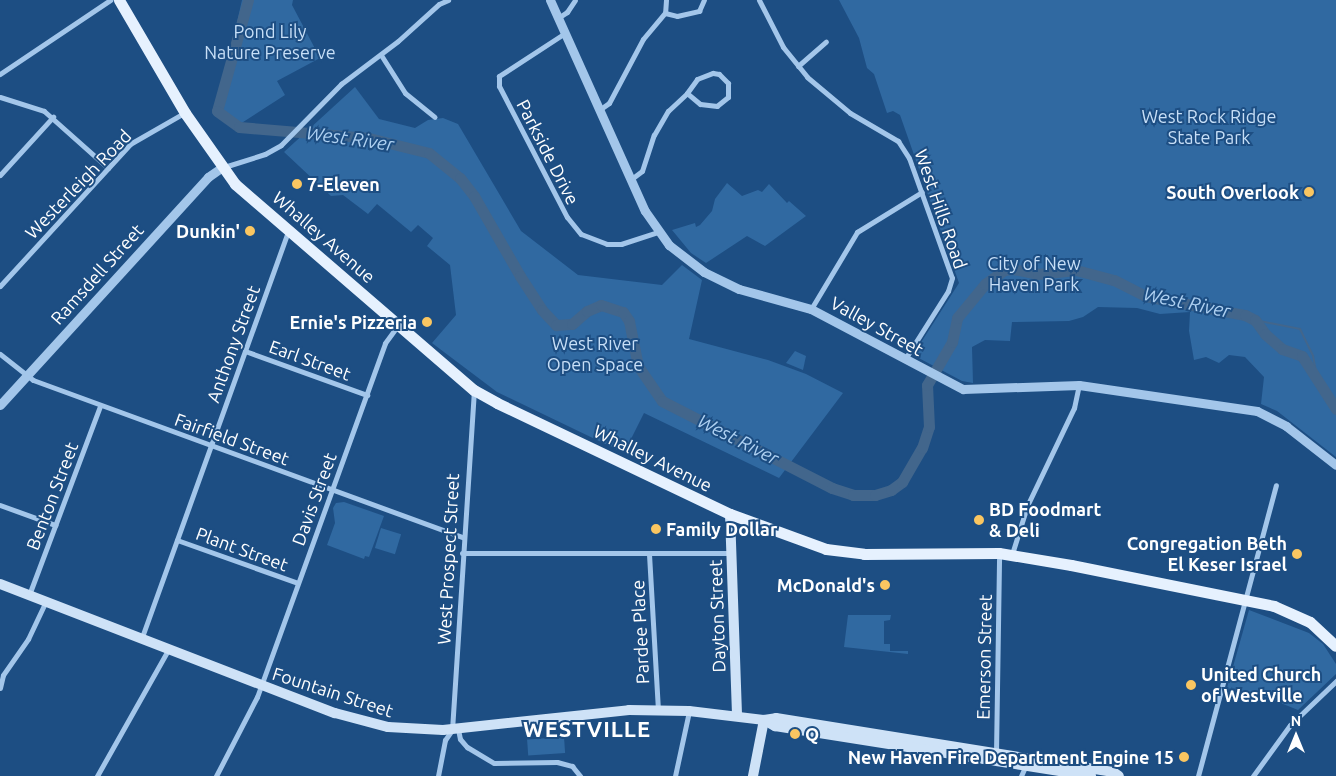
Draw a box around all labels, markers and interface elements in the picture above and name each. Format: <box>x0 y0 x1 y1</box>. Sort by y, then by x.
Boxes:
park label: Pond Lily Nature Preserve <box>204 21 336 64</box>
street label: Parkside Drive <box>512 96 584 208</box>
park label: West Rock Ridge State Park <box>1141 106 1277 148</box>
water label: West River <box>305 122 395 156</box>
street label: Westerleigh Road <box>20 125 136 243</box>
street label: West Hills Road <box>910 146 972 272</box>
place label: 7-Eleven <box>307 173 380 195</box>
marker: 7-Eleven <box>291 178 303 190</box>
place label: South Overlook <box>1166 181 1299 203</box>
marker: South Overlook <box>1303 186 1315 198</box>
street label: Whalley Avenue <box>268 187 380 287</box>
street label: Ramsdell Street <box>46 219 148 329</box>
place label: Dunkin' <box>176 220 240 242</box>
marker: Dunkin' <box>244 225 256 237</box>
park label: City of New Haven Park <box>987 253 1081 296</box>
street label: Anthony Street <box>202 282 264 406</box>
water label: West River <box>1141 283 1233 323</box>
street label: Valley Street <box>827 292 927 360</box>
place label: Ernie's Pizzeria <box>290 311 417 333</box>
marker: Ernie's Pizzeria <box>421 316 433 328</box>
park label: West River Open Space <box>547 333 643 376</box>
street label: Earl Street <box>266 335 354 385</box>
street label: Fairfield Street <box>172 408 292 470</box>
water label: West River <box>694 410 782 470</box>
street label: Whalley Avenue <box>590 420 716 496</box>
street label: Benton Street <box>22 439 82 553</box>
street label: Davis Street <box>287 450 341 548</box>
street label: West Prospect Street <box>433 473 463 645</box>
place label: BD Foodmart & Deli <box>989 499 1101 542</box>
marker: BD Foodmart & Deli <box>973 514 985 526</box>
place label: Family Dollar <box>666 518 777 540</box>
street label: Plant Street <box>193 522 291 576</box>
marker: Family Dollar <box>650 523 662 535</box>
place label: Congregation Beth El Keser Israel <box>1127 533 1287 576</box>
marker: Congregation Beth El Keser Israel <box>1291 548 1303 560</box>
street label: Dayton Street <box>704 559 730 673</box>
place label: McDonald's <box>777 574 875 596</box>
street label: Pardee Place <box>626 579 654 685</box>
marker: McDonald's <box>879 579 891 591</box>
street label: Emerson Street <box>972 594 996 720</box>
street label: Fountain Street <box>270 662 396 722</box>
place label: United Church of Westville <box>1201 664 1321 706</box>
marker: United Church of Westville <box>1185 679 1197 691</box>
north arrow <box>1271 711 1321 761</box>
text: N <box>1291 713 1301 729</box>
district label: WESTVILLE <box>522 716 652 742</box>
place label: Q <box>805 723 819 745</box>
marker: Q <box>789 728 801 740</box>
place label: New Haven Fire Department Engine 15 <box>848 746 1174 768</box>
marker: New Haven Fire Department Engine 15 <box>1178 751 1190 763</box>

